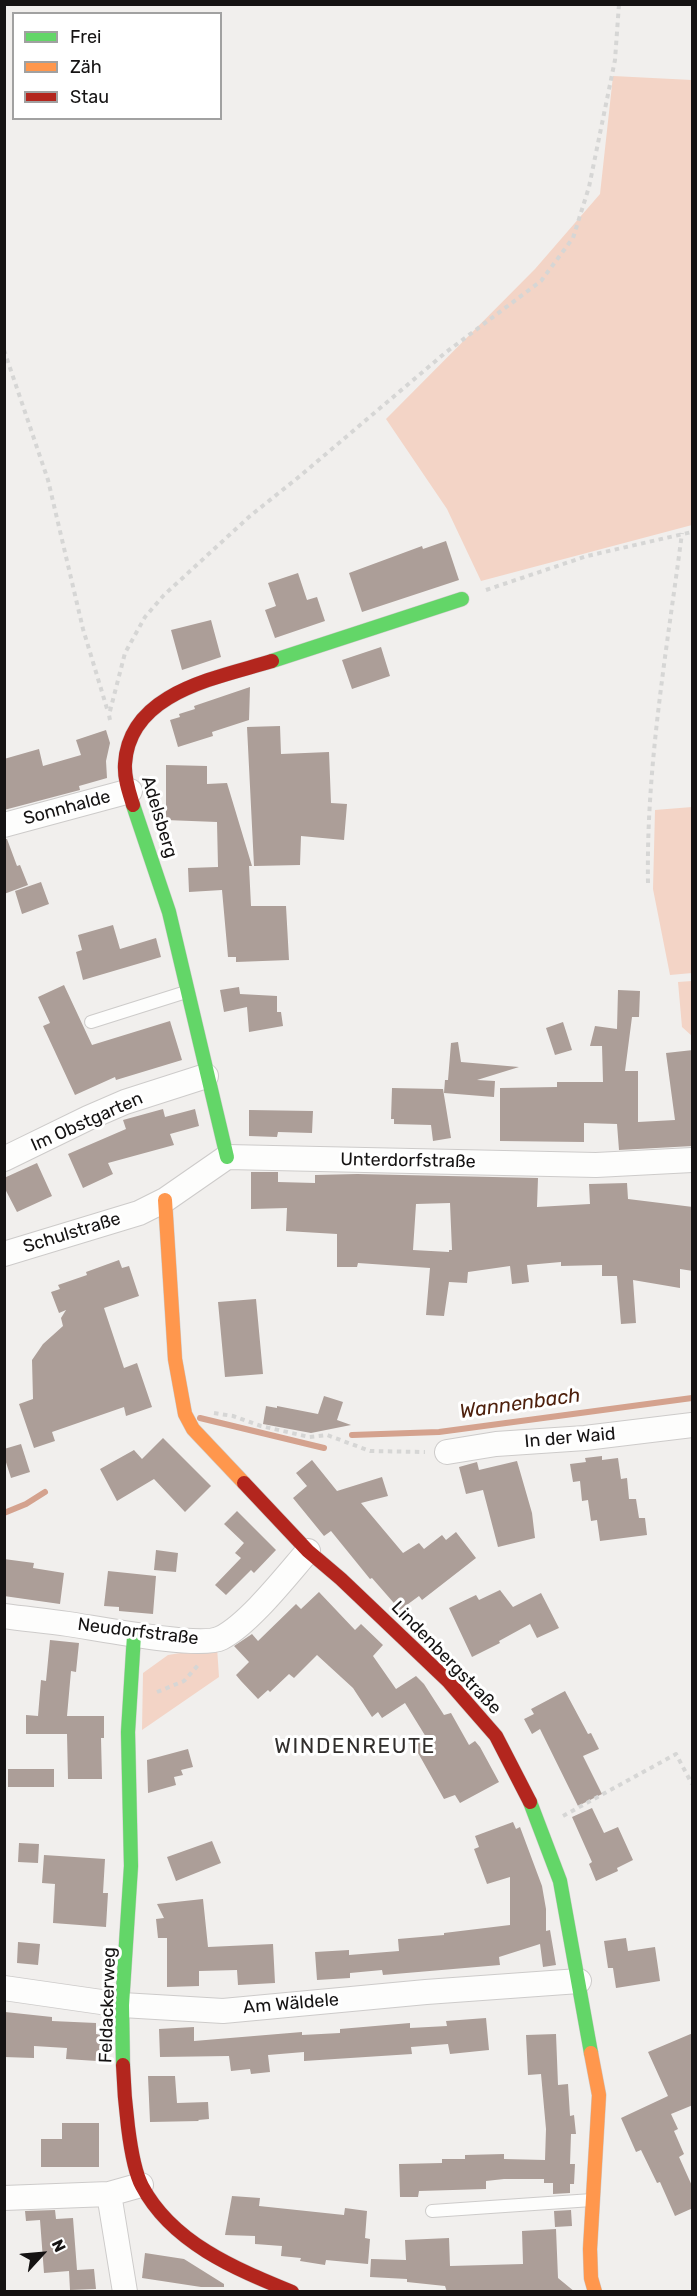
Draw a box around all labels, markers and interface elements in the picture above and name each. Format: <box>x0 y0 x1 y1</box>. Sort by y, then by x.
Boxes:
legend <box>12 12 222 120</box>
text: Frei <box>70 26 101 48</box>
text: Zäh <box>70 56 102 78</box>
text: Stau <box>70 86 109 108</box>
street label: Adelsberg <box>136 773 182 861</box>
street label: Sonnhalde <box>21 786 113 830</box>
street label: Im Obstgarten <box>28 1088 146 1156</box>
street label: Unterdorfstraße <box>340 1149 476 1173</box>
street label: Schulstraße <box>21 1208 123 1258</box>
water label: Wannenbach <box>458 1384 582 1424</box>
street label: In der Waid <box>524 1423 616 1453</box>
street label: Lindenbergstraße <box>387 1597 505 1719</box>
street label: Neudorfstraße <box>76 1614 200 1650</box>
district label: WINDENREUTE <box>274 1734 436 1760</box>
street label: Feldackerweg <box>95 1947 121 2063</box>
street label: Am Wäldele <box>242 1989 340 2019</box>
north arrow <box>12 2224 72 2284</box>
text: N <box>48 2237 70 2255</box>

